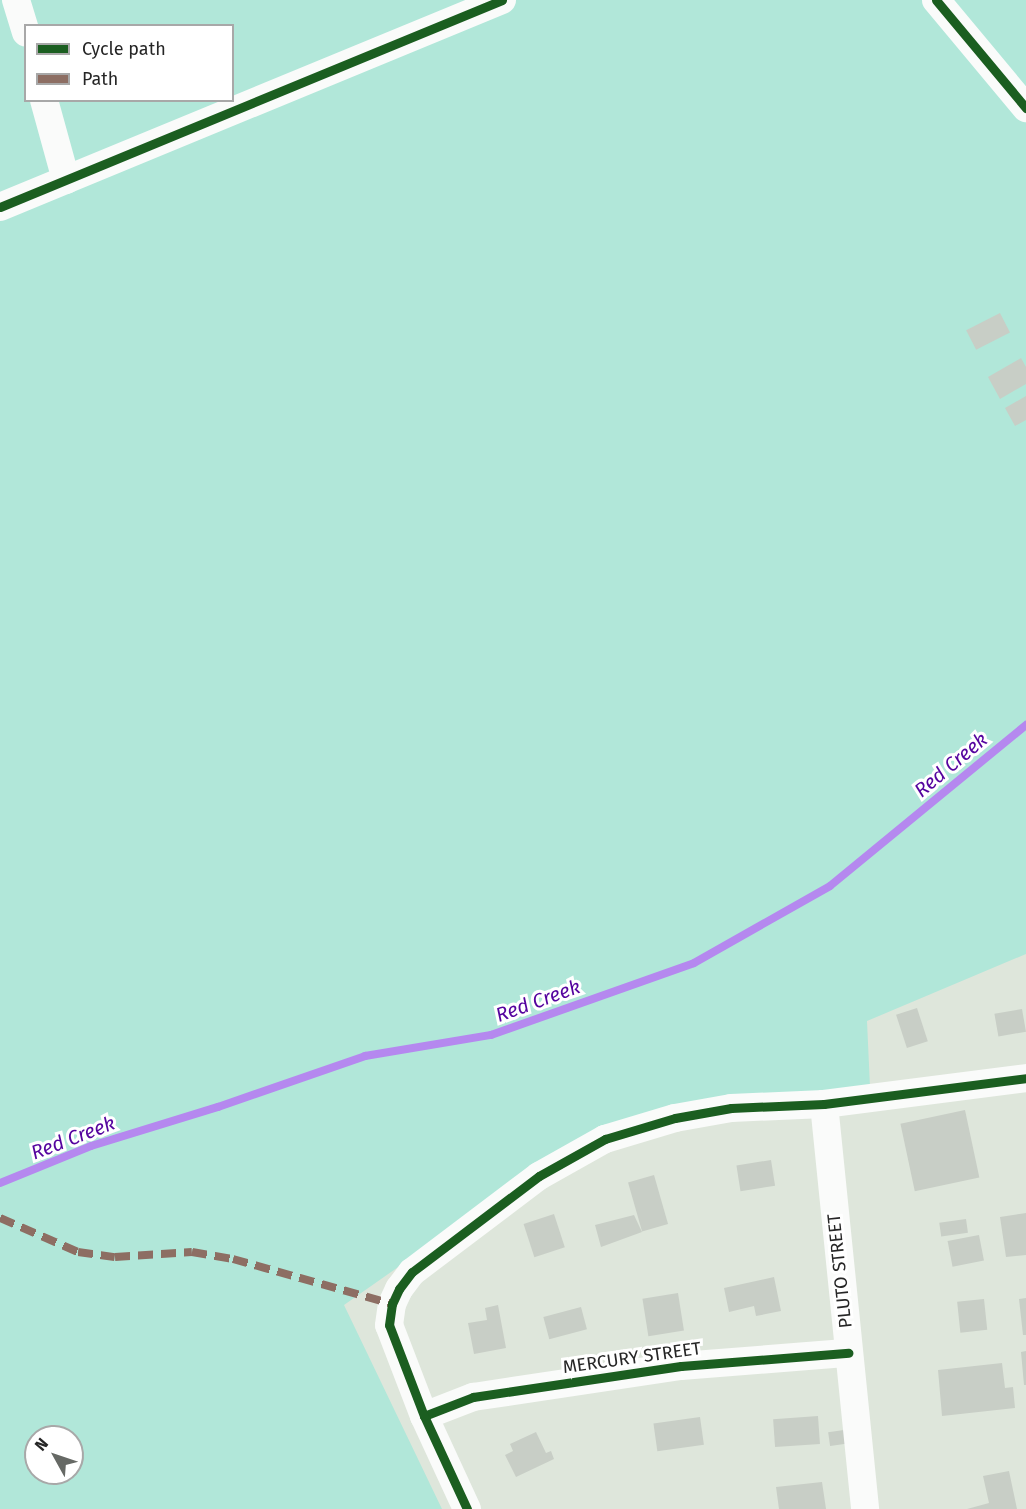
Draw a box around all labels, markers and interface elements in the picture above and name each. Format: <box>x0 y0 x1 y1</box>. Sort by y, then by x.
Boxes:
legend <box>24 24 234 102</box>
text: Cycle path <box>82 38 166 60</box>
text: Path <box>82 68 118 90</box>
water label: Red Creek <box>910 727 992 803</box>
water label: Red Creek <box>492 975 584 1027</box>
water label: Red Creek <box>28 1111 118 1165</box>
street label: PLUTO STREET <box>823 1213 857 1329</box>
street label: MERCURY STREET <box>561 1338 703 1378</box>
north arrow <box>24 1425 84 1485</box>
text: N <box>31 1434 52 1455</box>

